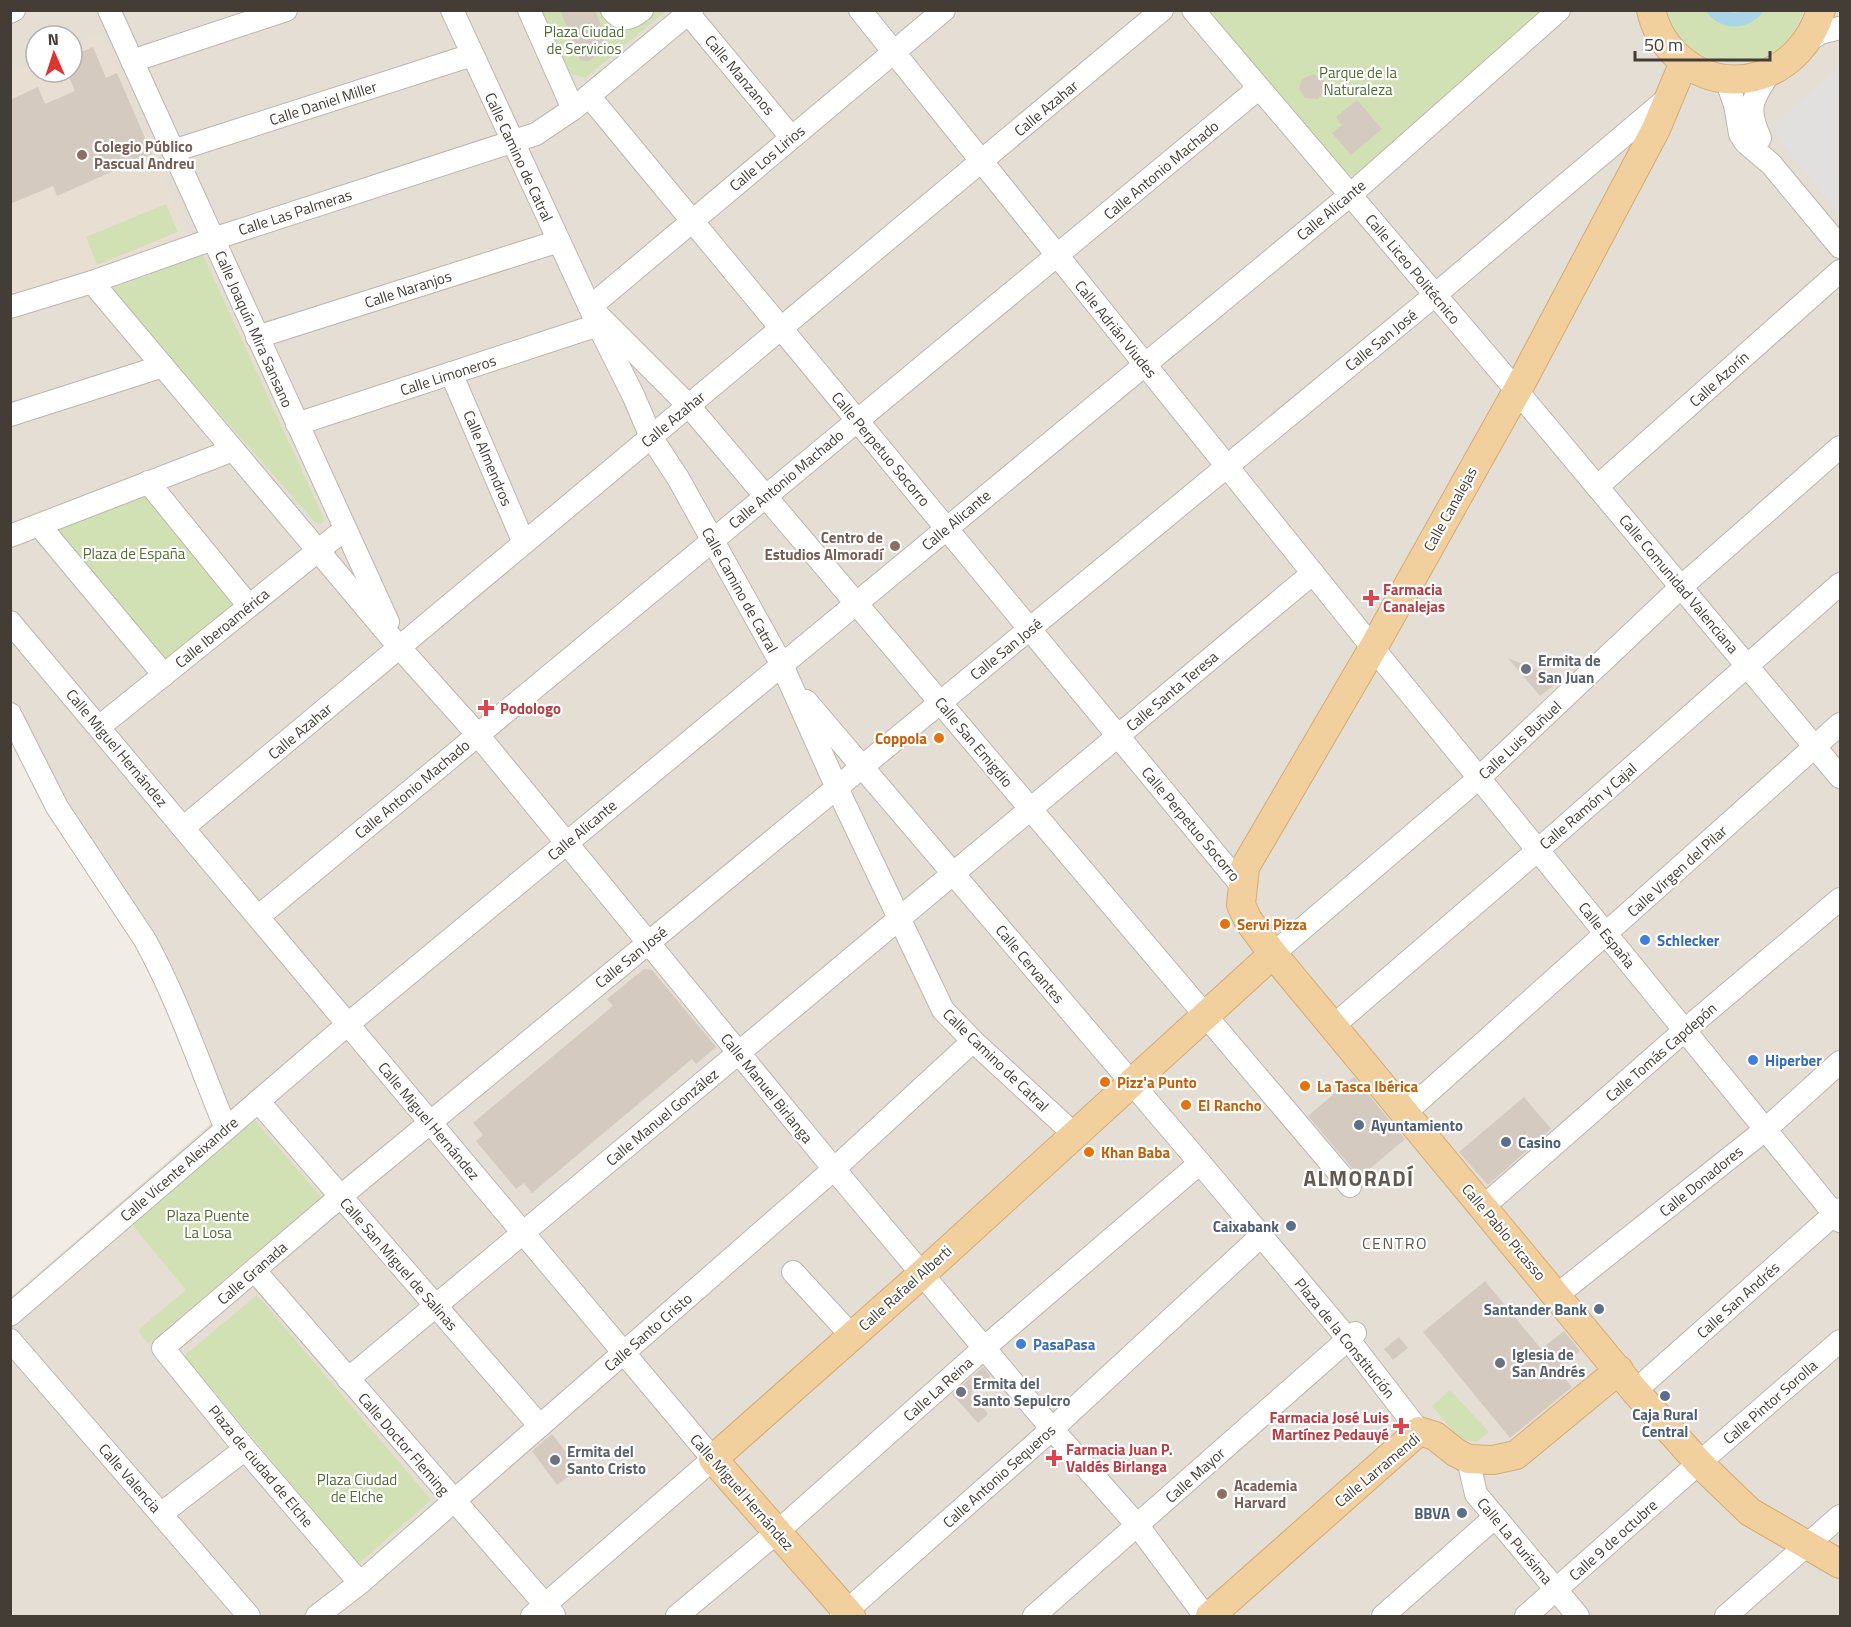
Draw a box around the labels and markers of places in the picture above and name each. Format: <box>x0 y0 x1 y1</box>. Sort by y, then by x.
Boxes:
place label: Colegio Público Pascual Andreu <box>94 135 195 175</box>
marker: Colegio Público Pascual Andreu <box>75 148 89 162</box>
place label: Centro de Estudios Almoradí <box>764 526 884 566</box>
marker: Centro de Estudios Almoradí <box>888 539 902 553</box>
place label: Farmacia Canalejas <box>1383 578 1445 618</box>
marker: Farmacia Canalejas <box>1364 591 1378 605</box>
place label: Ermita de San Juan <box>1538 649 1601 689</box>
marker: Ermita de San Juan <box>1519 662 1533 676</box>
place label: Podologo <box>500 697 561 720</box>
marker: Podologo <box>477 699 495 717</box>
place label: Coppola <box>875 727 927 750</box>
marker: Coppola <box>932 731 946 745</box>
place label: Servi Pizza <box>1237 913 1307 936</box>
marker: Servi Pizza <box>1218 917 1232 931</box>
place label: Schlecker <box>1657 929 1720 952</box>
marker: Schlecker <box>1638 933 1652 947</box>
place label: Hiperber <box>1765 1049 1822 1072</box>
marker: Hiperber <box>1746 1053 1760 1067</box>
place label: Pizz'a Punto <box>1117 1071 1197 1094</box>
marker: Pizz'a Punto <box>1098 1075 1112 1089</box>
place label: La Tasca Ibérica <box>1317 1075 1418 1098</box>
marker: La Tasca Ibérica <box>1298 1079 1312 1093</box>
place label: El Rancho <box>1198 1094 1262 1117</box>
marker: El Rancho <box>1179 1098 1193 1112</box>
place label: Ayuntamiento <box>1371 1114 1463 1137</box>
marker: Ayuntamiento <box>1352 1118 1366 1132</box>
place label: Casino <box>1518 1131 1561 1154</box>
marker: Casino <box>1499 1135 1513 1149</box>
place label: Khan Baba <box>1101 1141 1170 1164</box>
marker: Khan Baba <box>1082 1145 1096 1159</box>
place label: Caixabank <box>1213 1215 1279 1238</box>
marker: Caixabank <box>1284 1219 1298 1233</box>
place label: Santander Bank <box>1484 1298 1587 1321</box>
marker: Santander Bank <box>1592 1302 1606 1316</box>
place label: PasaPasa <box>1033 1333 1096 1356</box>
marker: PasaPasa <box>1014 1337 1028 1351</box>
place label: Iglesia de San Andrés <box>1512 1343 1585 1383</box>
marker: Iglesia de San Andrés <box>1493 1356 1507 1370</box>
place label: Ermita del Santo Sepulcro <box>973 1372 1070 1412</box>
marker: Ermita del Santo Sepulcro <box>954 1385 968 1399</box>
marker: Caja Rural Central <box>1658 1389 1672 1403</box>
place label: Caja Rural Central <box>1632 1403 1698 1443</box>
place label: Farmacia José Luis Martínez Pedauyé <box>1269 1406 1389 1446</box>
marker: Farmacia José Luis Martínez Pedauyé <box>1394 1419 1408 1433</box>
place label: Farmacia Juan P. Valdés Birlanga <box>1066 1438 1173 1478</box>
place label: Ermita del Santo Cristo <box>567 1440 646 1480</box>
marker: Farmacia Juan P. Valdés Birlanga <box>1047 1451 1061 1465</box>
marker: Ermita del Santo Cristo <box>548 1453 562 1467</box>
place label: Academia Harvard <box>1234 1474 1298 1514</box>
marker: Academia Harvard <box>1215 1487 1229 1501</box>
place label: BBVA <box>1414 1502 1450 1525</box>
marker: BBVA <box>1455 1506 1469 1520</box>

